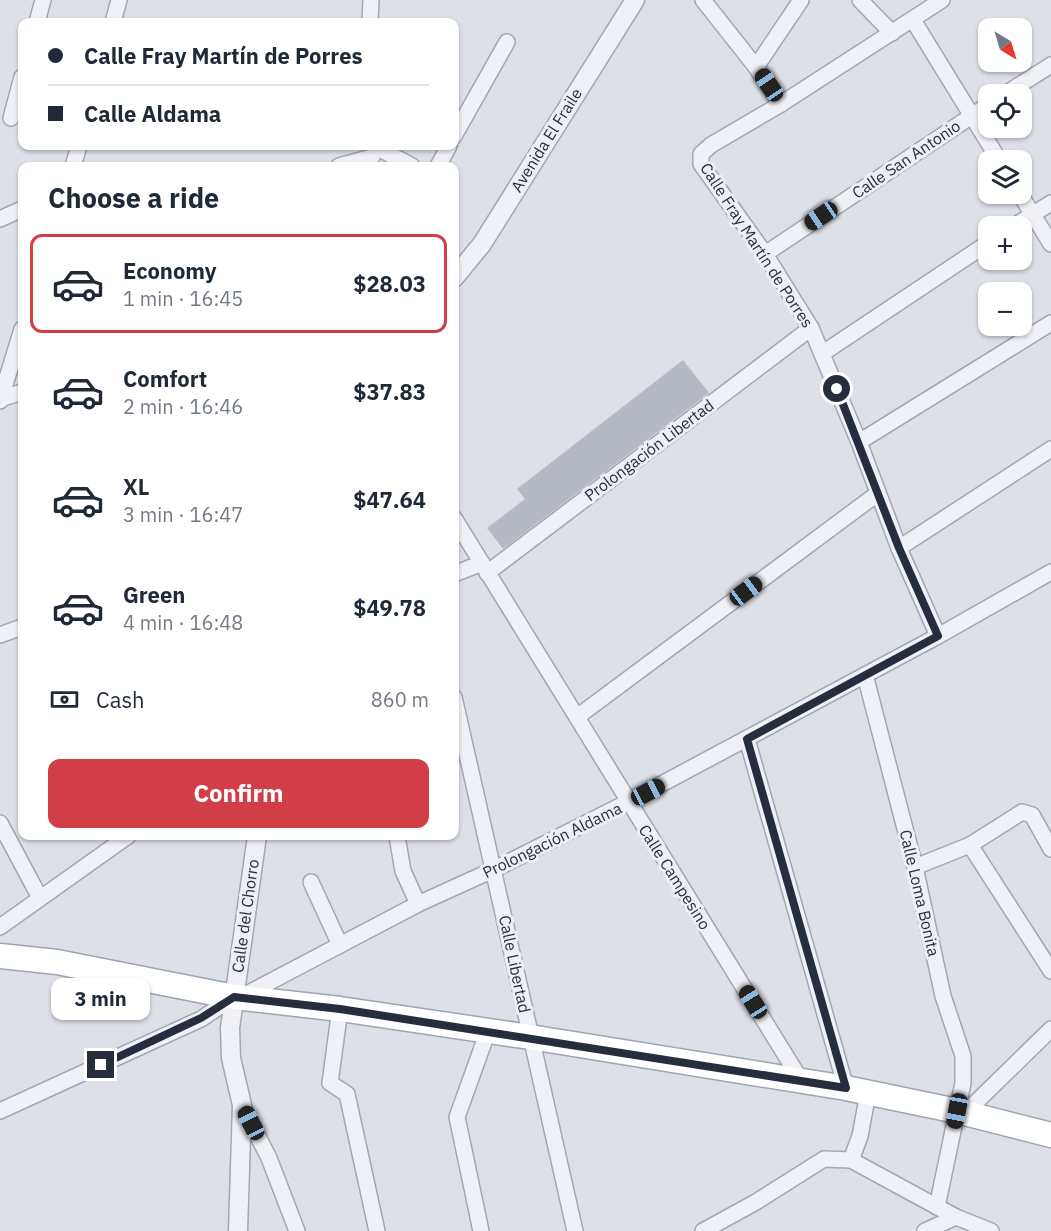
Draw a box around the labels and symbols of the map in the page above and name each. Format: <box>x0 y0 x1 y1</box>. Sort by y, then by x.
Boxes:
north arrow <box>978 18 1032 72</box>
car <box>751 65 787 105</box>
street label: Avenida El Fraile <box>506 84 586 196</box>
street label: Calle San Antonio <box>848 115 964 203</box>
street label: Calle Fray Martín de Porres <box>696 159 818 331</box>
car <box>801 198 841 234</box>
route start <box>823 375 850 402</box>
street label: Prolongación Libertad <box>580 395 718 505</box>
car <box>726 573 766 609</box>
car <box>628 776 668 808</box>
street label: Prolongación Aldama <box>479 797 625 882</box>
street label: Calle Campesino <box>635 821 715 933</box>
street label: Calle Loma Bonita <box>896 828 944 959</box>
street label: Calle del Chorro <box>227 858 263 974</box>
street label: Calle Libertad <box>495 913 535 1015</box>
callout: 3 min <box>51 978 150 1020</box>
car <box>736 982 770 1022</box>
route end <box>87 1051 114 1078</box>
car <box>945 1092 969 1130</box>
car <box>235 1103 267 1143</box>

